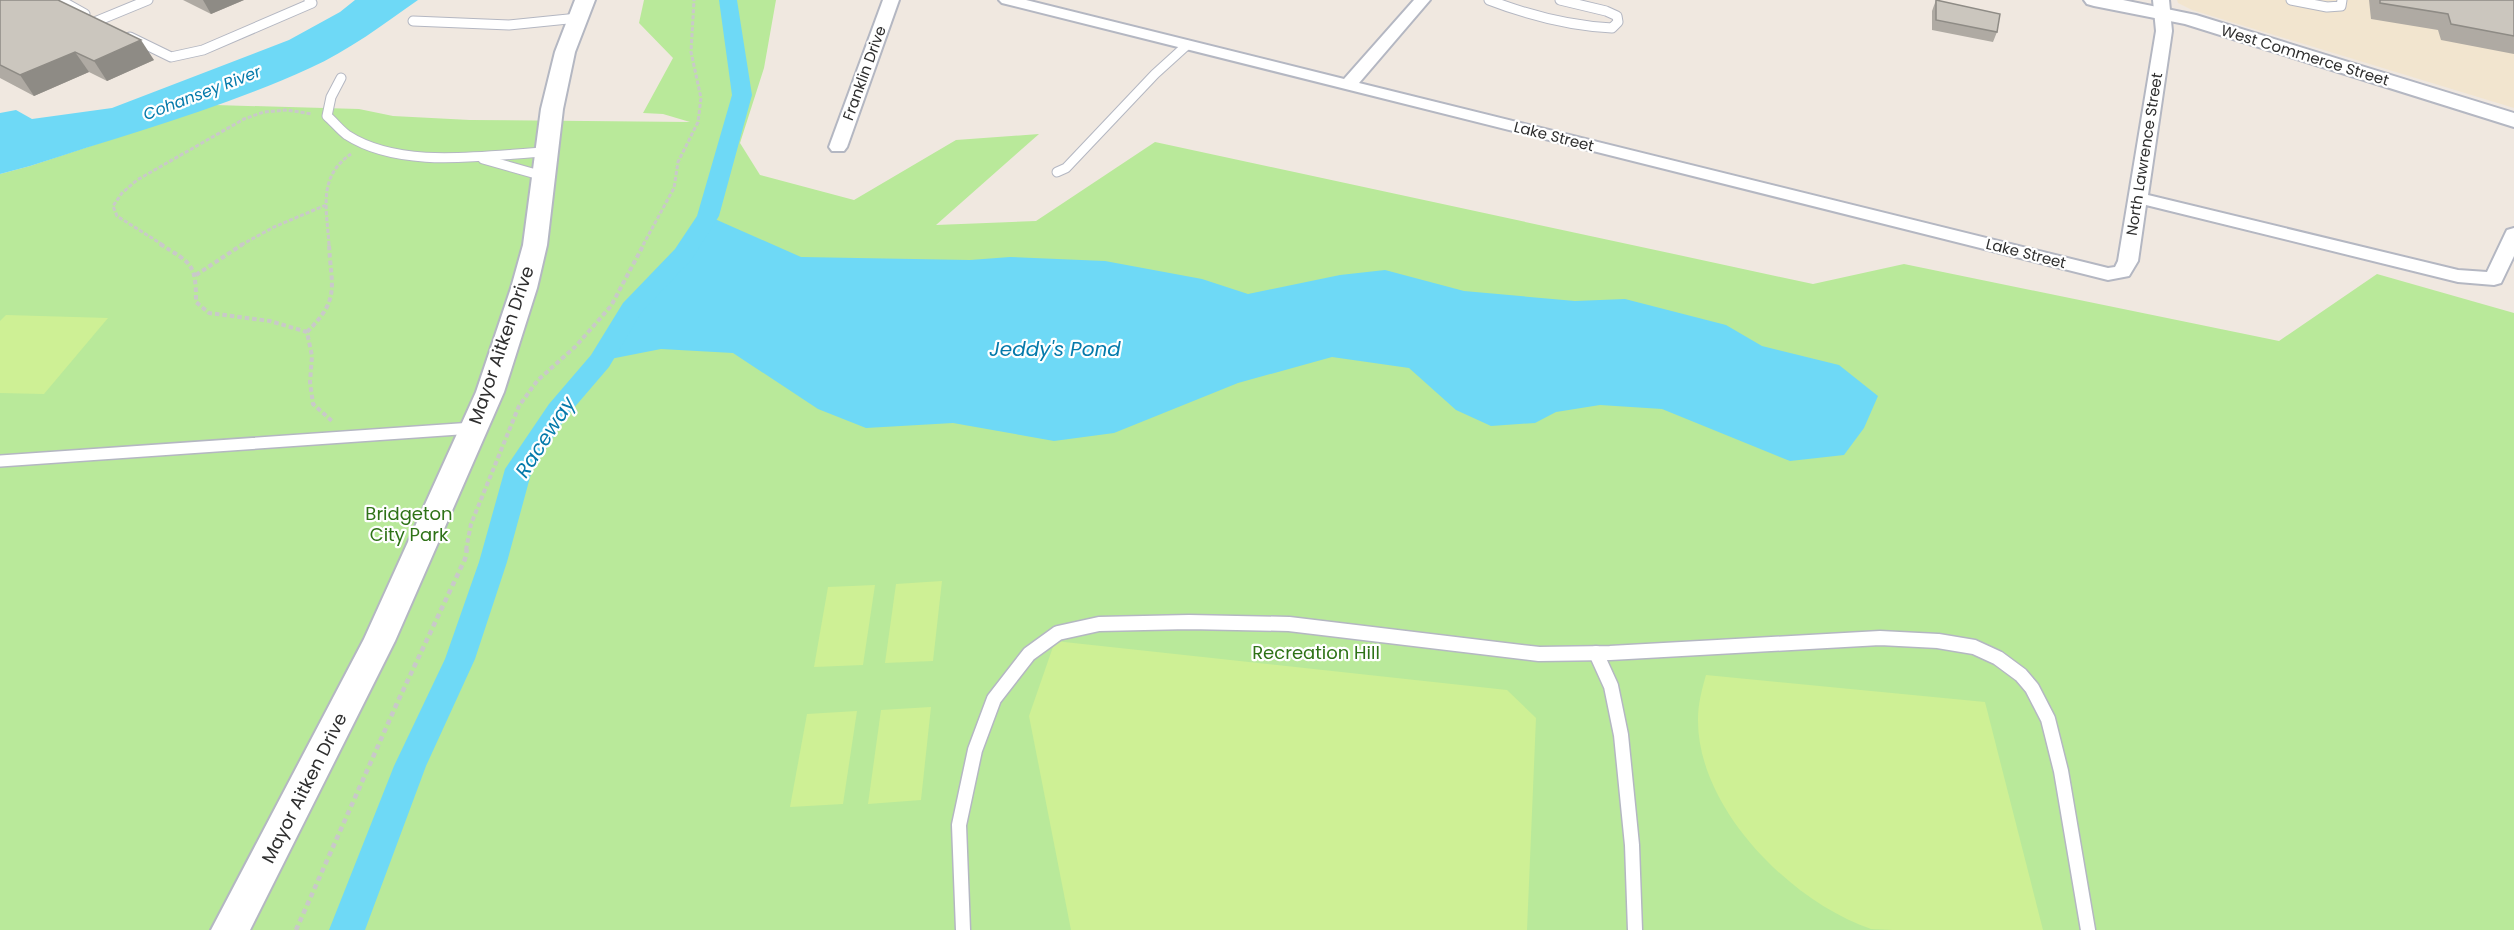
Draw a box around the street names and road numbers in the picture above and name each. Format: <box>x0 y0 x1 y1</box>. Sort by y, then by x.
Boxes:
street label: West Commerce Street <box>2218 19 2392 91</box>
street label: Franklin Drive <box>837 23 891 123</box>
street label: North Lawrence Street <box>2121 71 2167 237</box>
street label: Lake Street <box>1512 116 1596 156</box>
street label: Lake Street <box>1984 233 2068 273</box>
street label: Mayor Aitken Drive <box>462 263 540 427</box>
street label: Mayor Aitken Drive <box>255 708 353 868</box>

